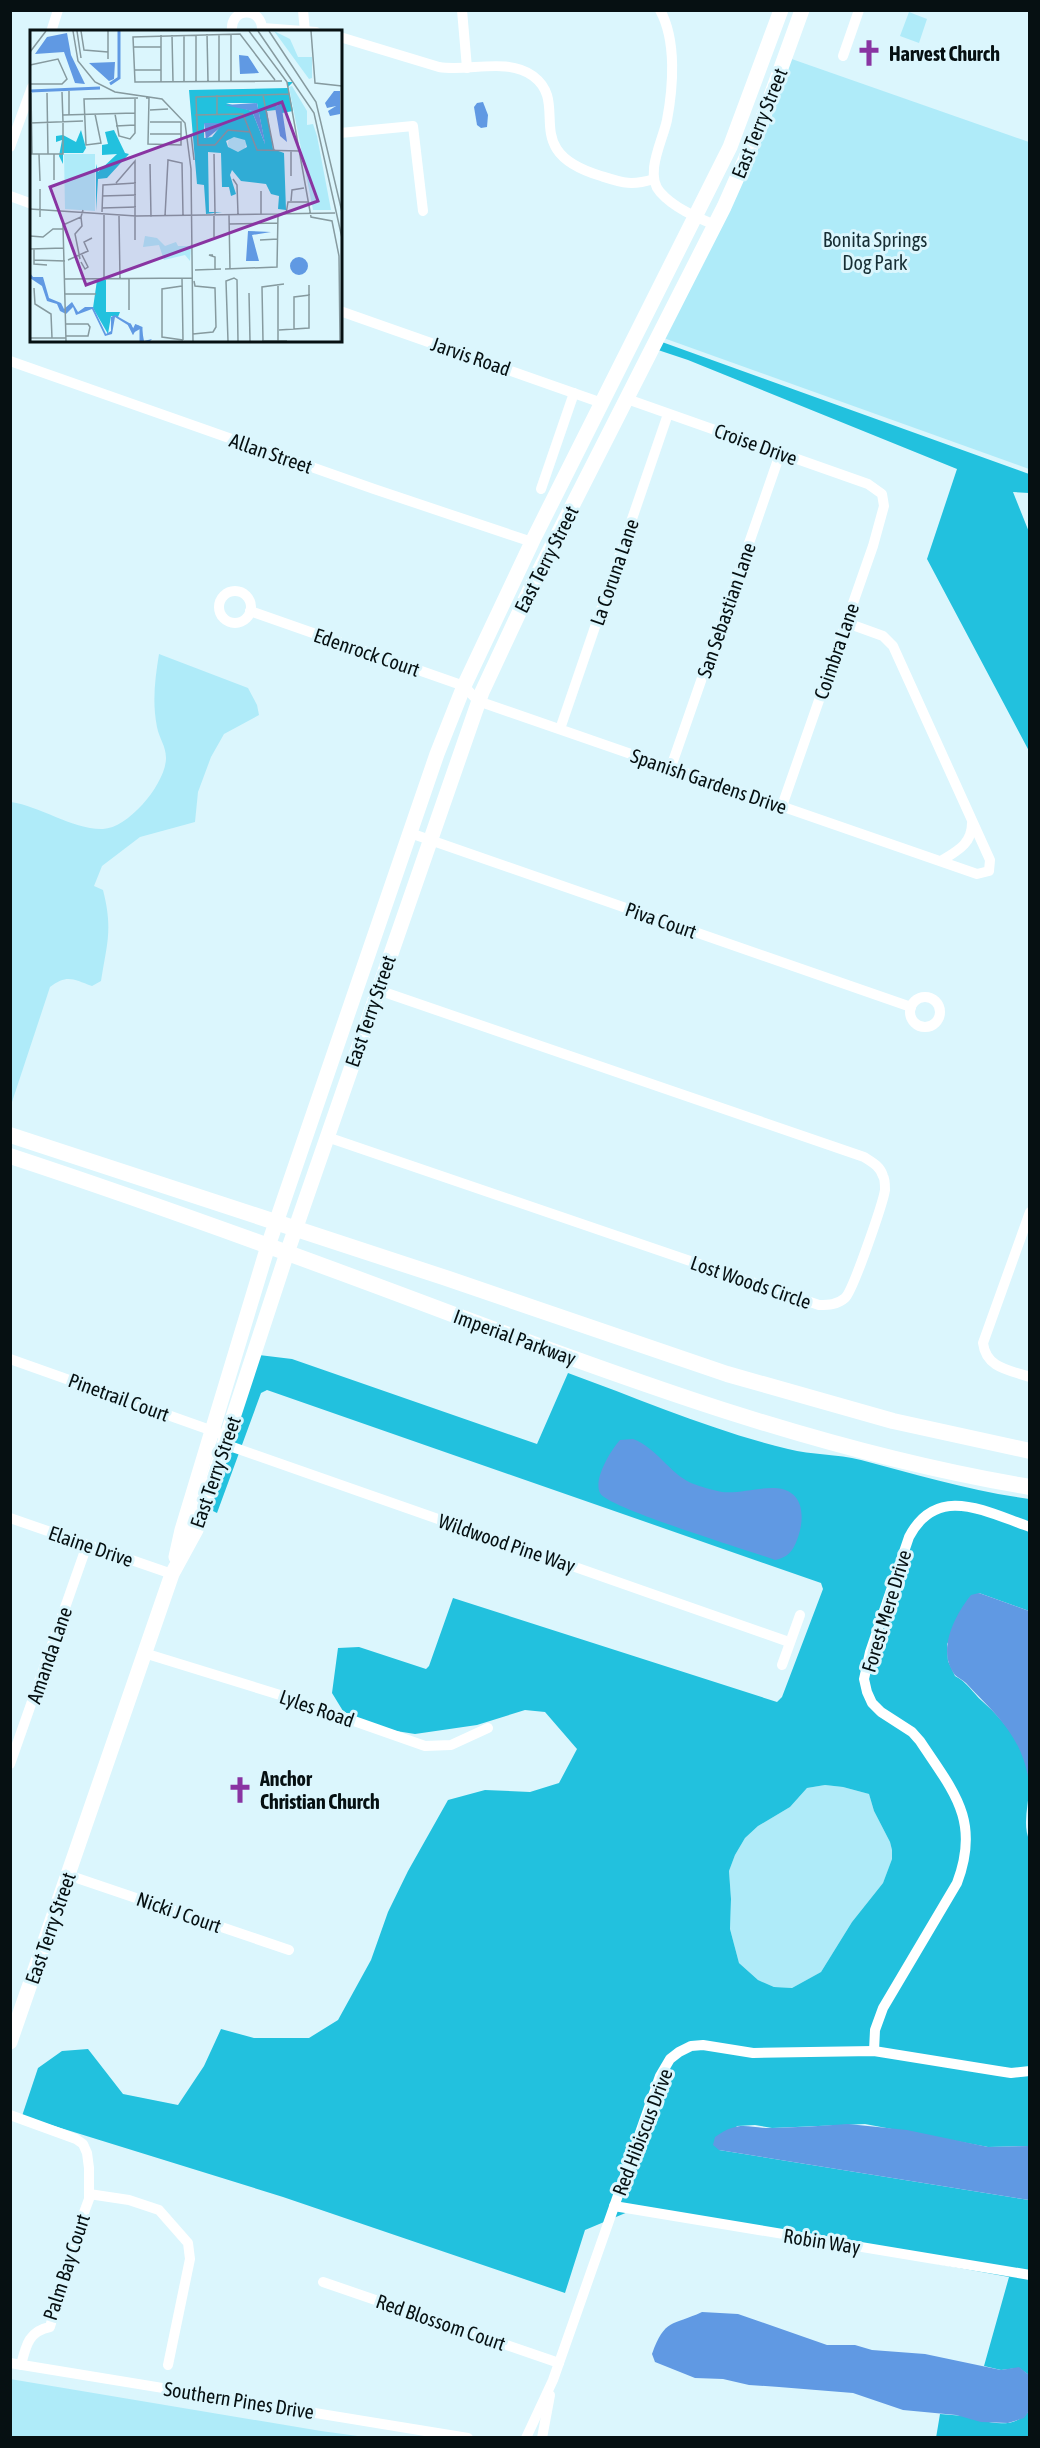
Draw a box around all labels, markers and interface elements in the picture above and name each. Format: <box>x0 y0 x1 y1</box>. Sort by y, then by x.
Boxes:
inset map <box>30 30 342 342</box>
church icon: Harvest Church <box>854 38 884 68</box>
place label: Harvest Church <box>889 42 1000 65</box>
street label: East Terry Street <box>726 64 792 181</box>
park label: Bonita Springs Dog Park <box>823 228 927 274</box>
street label: Jarvis Road <box>428 332 514 380</box>
street label: Croise Drive <box>711 418 801 470</box>
street label: Allan Street <box>227 428 316 478</box>
street label: East Terry Street <box>509 502 583 616</box>
street label: La Coruna Lane <box>585 516 643 628</box>
street label: San Sebastian Lane <box>692 539 760 681</box>
street label: Coimbra Lane <box>809 600 863 702</box>
street label: Edenrock Court <box>311 623 423 681</box>
street label: Spanish Gardens Drive <box>628 743 790 819</box>
street label: Piva Court <box>622 897 700 943</box>
street label: East Terry Street <box>340 952 400 1070</box>
street label: Lost Woods Circle <box>688 1251 814 1313</box>
street label: Imperial Parkway <box>451 1304 579 1370</box>
street label: Pinetrail Court <box>65 1368 173 1426</box>
street label: East Terry Street <box>185 1413 245 1531</box>
street label: Wildwood Pine Way <box>435 1509 579 1577</box>
street label: Elaine Drive <box>46 1521 136 1571</box>
street label: Forest Mere Drive <box>856 1547 916 1675</box>
street label: Amanda Lane <box>22 1604 76 1706</box>
street label: Lyles Road <box>277 1685 357 1731</box>
place label: Anchor Christian Church <box>259 1767 380 1813</box>
church icon: Anchor Christian Church <box>225 1775 255 1805</box>
street label: East Terry Street <box>20 1869 80 1987</box>
street label: Nicki J Court <box>134 1887 225 1937</box>
street label: Red Hibiscus Drive <box>607 2065 677 2199</box>
street label: Palm Bay Court <box>38 2211 94 2323</box>
street label: Robin Way <box>782 2224 862 2258</box>
street label: Red Blossom Court <box>373 2289 509 2355</box>
street label: Southern Pines Drive <box>162 2377 316 2423</box>

